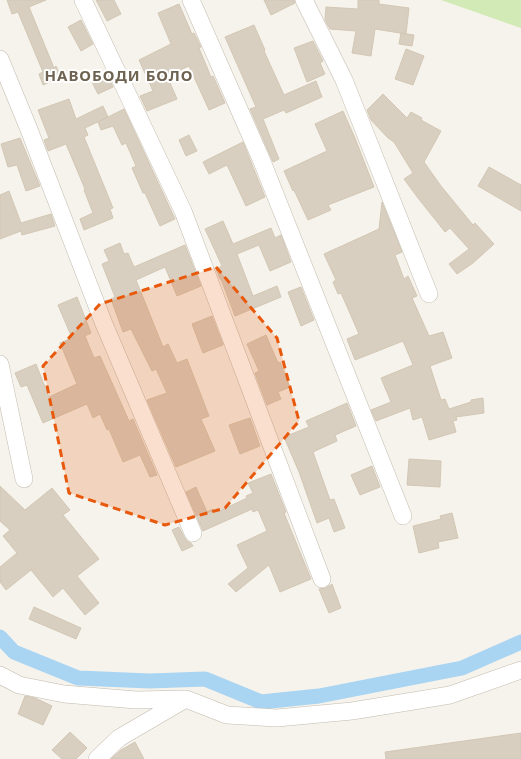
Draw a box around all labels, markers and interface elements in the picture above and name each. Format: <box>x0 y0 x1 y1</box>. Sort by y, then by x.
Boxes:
district label: НАВОБОДИ БОЛО <box>44 65 194 85</box>

